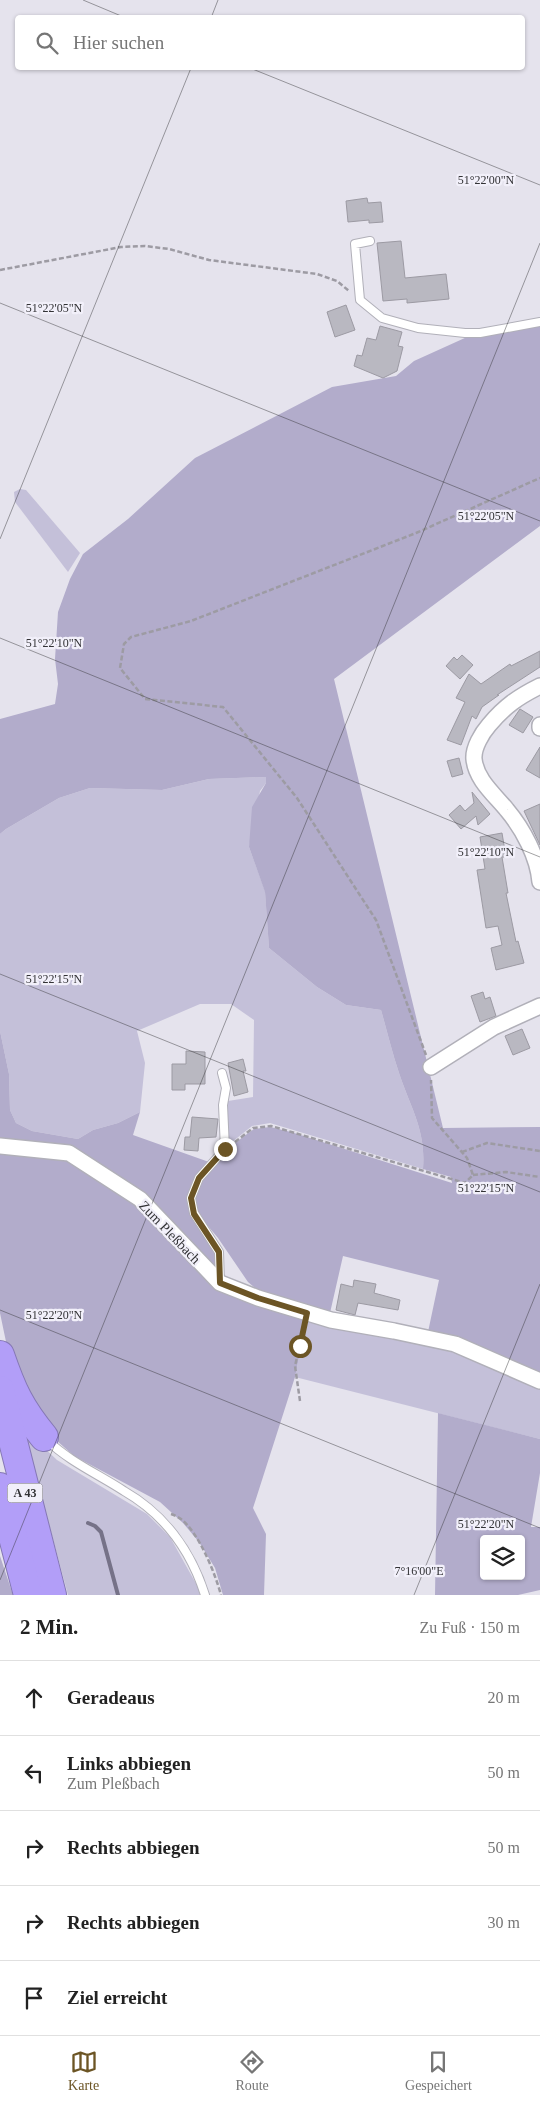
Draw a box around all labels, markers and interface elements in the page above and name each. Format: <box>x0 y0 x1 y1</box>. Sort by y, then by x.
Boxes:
search box <box>15 15 525 70</box>
icon: search <box>33 29 61 57</box>
text: Hier suchen <box>73 32 164 53</box>
text: 51°22'00"N <box>458 173 515 187</box>
text: 51°22'05"N <box>26 301 83 315</box>
text: 51°22'05"N <box>458 509 515 523</box>
text: 51°22'10"N <box>26 636 83 650</box>
text: 51°22'10"N <box>458 845 515 859</box>
text: 51°22'15"N <box>26 972 83 986</box>
route end <box>214 1138 237 1161</box>
text: 51°22'15"N <box>458 1181 515 1195</box>
street label: Zum Pleßbach <box>136 1198 203 1267</box>
text: 51°22'20"N <box>26 1308 83 1322</box>
route start <box>289 1335 312 1358</box>
road number: A 43 <box>8 1484 42 1502</box>
text: 51°22'20"N <box>458 1517 515 1531</box>
map controls <box>480 1535 525 1580</box>
button: layers <box>480 1535 525 1580</box>
text: 7°16'00"E <box>394 1564 444 1578</box>
text: 2 Min. <box>20 1615 78 1639</box>
text: Zu Fuß · 150 m <box>420 1619 520 1636</box>
icon: ahead <box>20 1684 48 1712</box>
text: Geradeaus <box>67 1687 155 1708</box>
text: 20 m <box>488 1689 520 1706</box>
text: Links abbiegen <box>67 1753 191 1774</box>
icon: left <box>20 1759 48 1787</box>
text: 50 m <box>488 1764 520 1781</box>
text: Zum Pleßbach <box>67 1775 160 1792</box>
icon: right <box>20 1834 48 1862</box>
text: Rechts abbiegen <box>67 1837 199 1858</box>
text: 50 m <box>488 1839 520 1856</box>
icon: right <box>20 1909 48 1937</box>
text: Rechts abbiegen <box>67 1912 199 1933</box>
text: 30 m <box>488 1914 520 1931</box>
icon: arrive <box>20 1984 48 2012</box>
text: Ziel erreicht <box>67 1987 167 2008</box>
tab: Karte <box>68 2048 99 2094</box>
tab: Route <box>235 2048 269 2094</box>
tab: Gespeichert <box>405 2048 472 2094</box>

